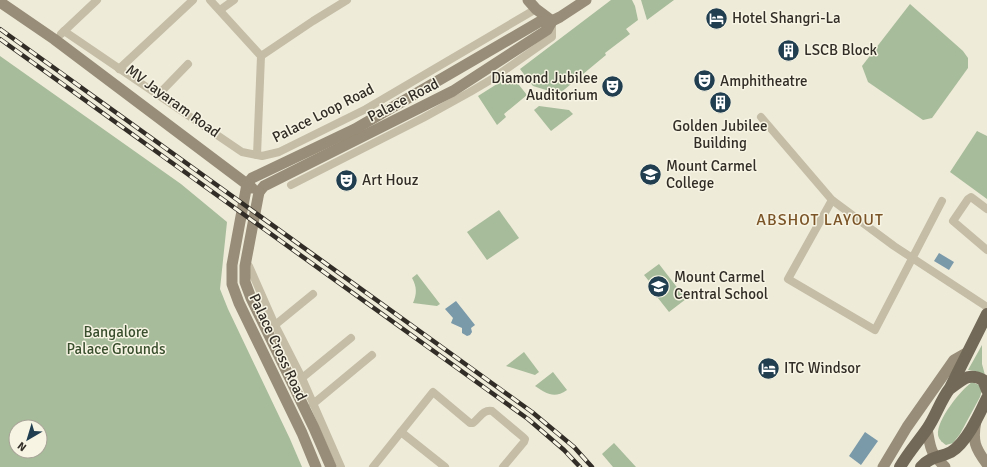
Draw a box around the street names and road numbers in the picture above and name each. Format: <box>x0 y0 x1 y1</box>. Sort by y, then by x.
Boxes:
street label: MV Jayaram Road <box>122 61 224 141</box>
street label: Palace Road <box>364 74 442 126</box>
street label: Palace Loop Road <box>269 80 377 146</box>
street label: Palace Cross Road <box>245 291 311 403</box>

